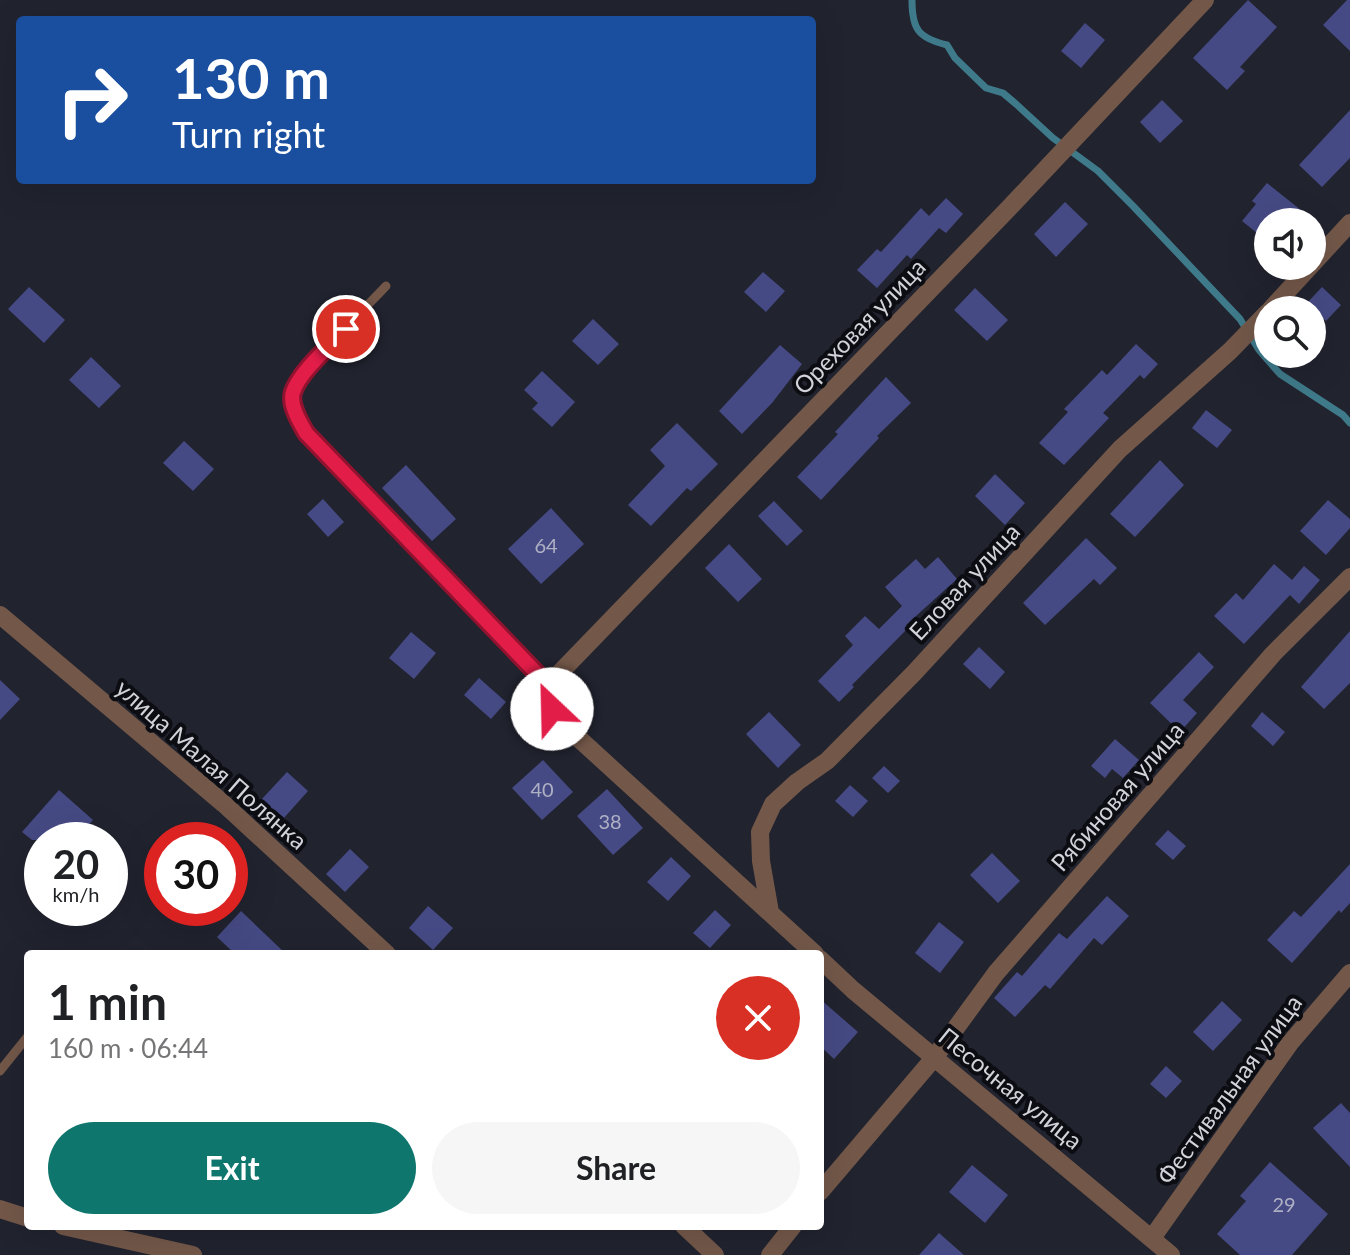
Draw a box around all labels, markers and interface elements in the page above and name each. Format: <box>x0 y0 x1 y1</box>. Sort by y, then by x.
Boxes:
text: 130 m <box>172 44 330 111</box>
icon: right <box>40 48 144 152</box>
text: Turn right <box>172 112 325 156</box>
map controls <box>1254 208 1326 368</box>
button: sound <box>1254 208 1326 280</box>
street label: Ореховая улица <box>787 252 931 400</box>
pin <box>312 295 380 363</box>
button: search <box>1254 296 1326 368</box>
icon: arrive <box>324 307 368 351</box>
street label: Еловая улица <box>903 517 1025 645</box>
house number: 64 <box>534 533 558 557</box>
position arrow <box>510 667 594 751</box>
street label: улица Малая Полянка <box>110 673 313 855</box>
street label: Рябиновая улица <box>1044 716 1189 876</box>
house number: 40 <box>530 777 554 801</box>
house number: 38 <box>598 809 622 833</box>
speed limit sign: 30 <box>144 822 248 926</box>
text: 20 <box>53 840 99 888</box>
text: km/h <box>53 882 99 906</box>
text: 1 min <box>48 973 167 1030</box>
button: close <box>716 976 800 1060</box>
street label: Фестивальная улица <box>1150 989 1307 1189</box>
street label: Песочная улица <box>933 1021 1089 1155</box>
text: 160 m · 06:44 <box>48 1032 208 1064</box>
button: Exit <box>48 1122 416 1214</box>
button: Share <box>432 1122 800 1214</box>
house number: 29 <box>1272 1192 1296 1216</box>

